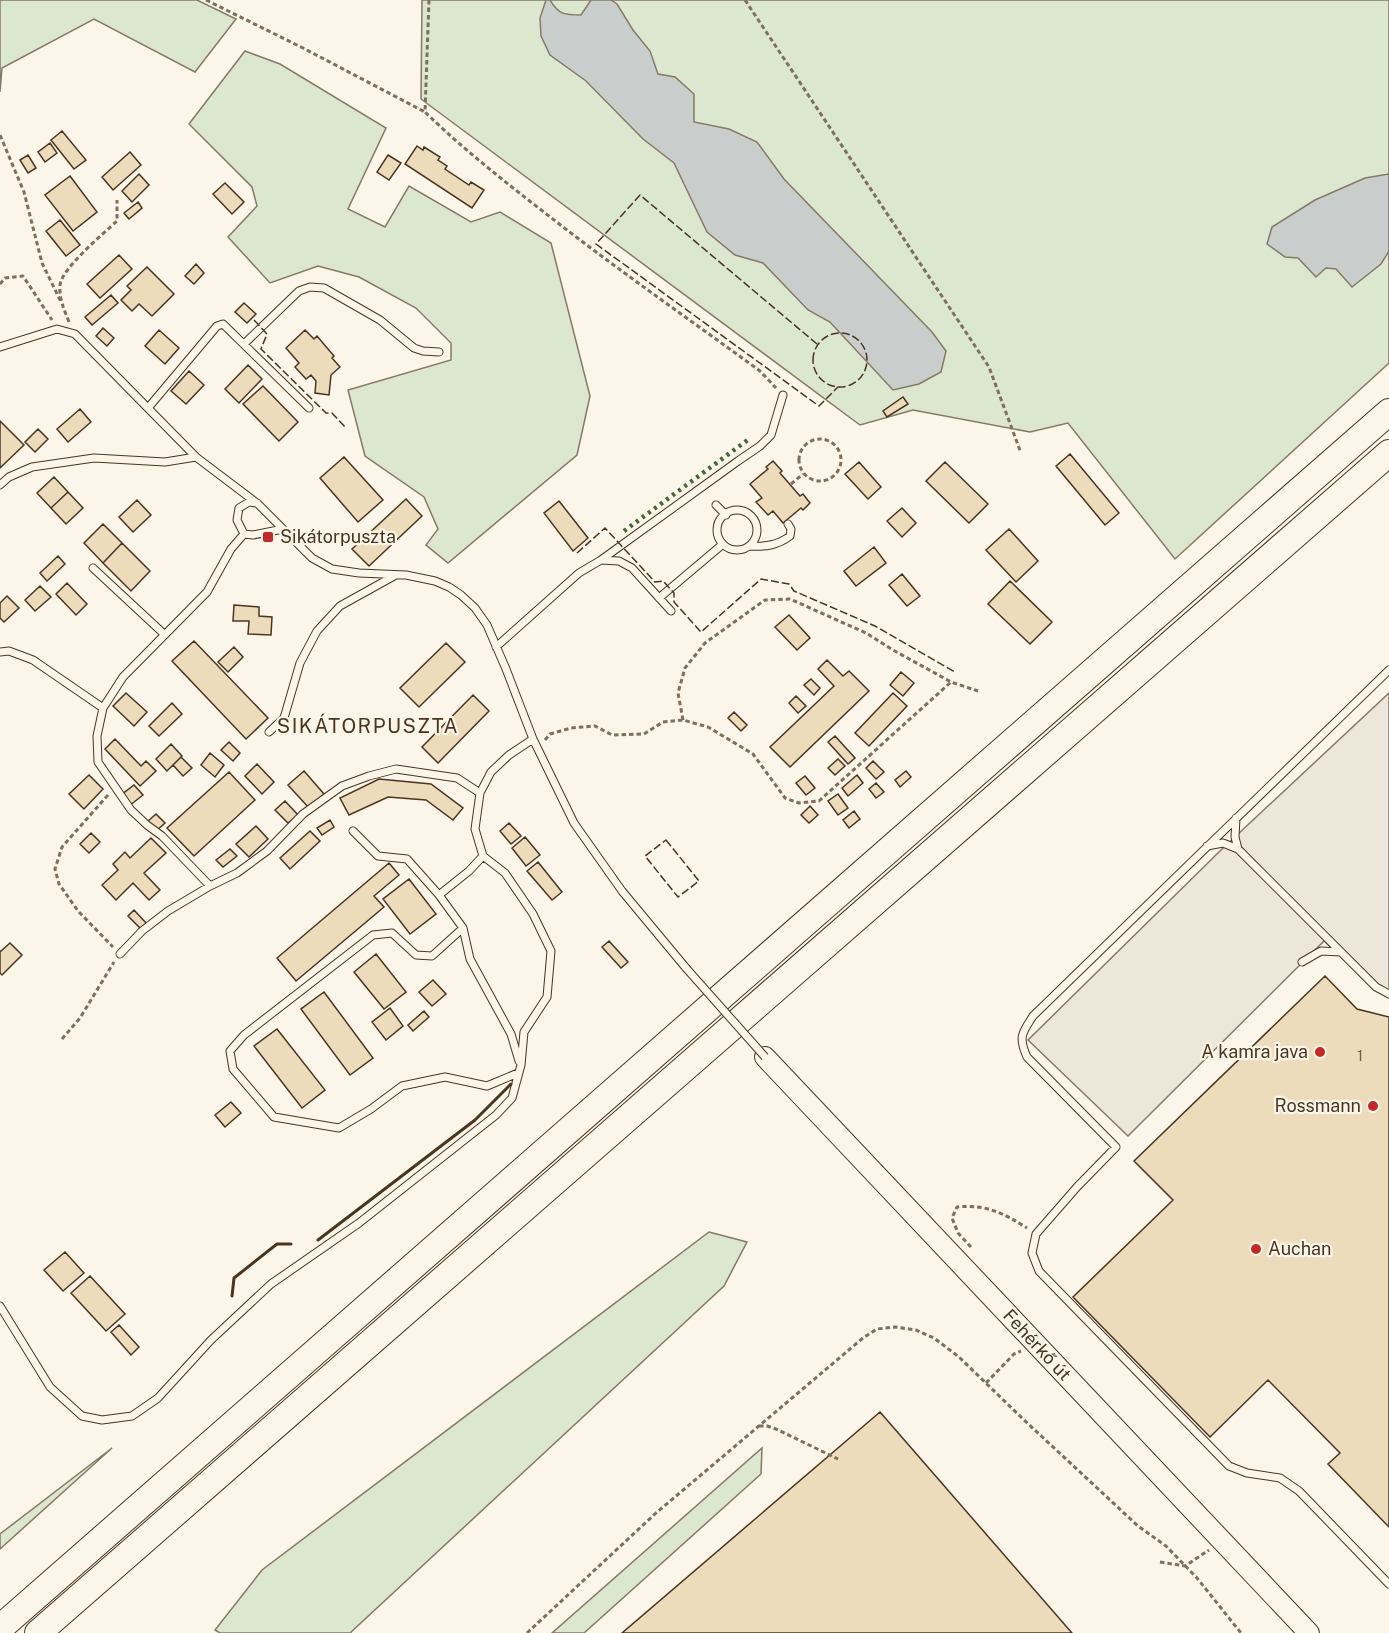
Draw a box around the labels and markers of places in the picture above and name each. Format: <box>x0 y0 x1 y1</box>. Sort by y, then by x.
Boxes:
place label: Sikátorpuszta <box>280 526 396 547</box>
marker: Sikátorpuszta <box>261 530 275 544</box>
place label: A kamra java <box>1201 1041 1308 1062</box>
marker: A kamra java <box>1313 1045 1327 1059</box>
place label: Rossmann <box>1275 1095 1361 1116</box>
marker: Rossmann <box>1366 1099 1380 1113</box>
place label: Auchan <box>1268 1238 1331 1259</box>
marker: Auchan <box>1249 1242 1263 1256</box>

